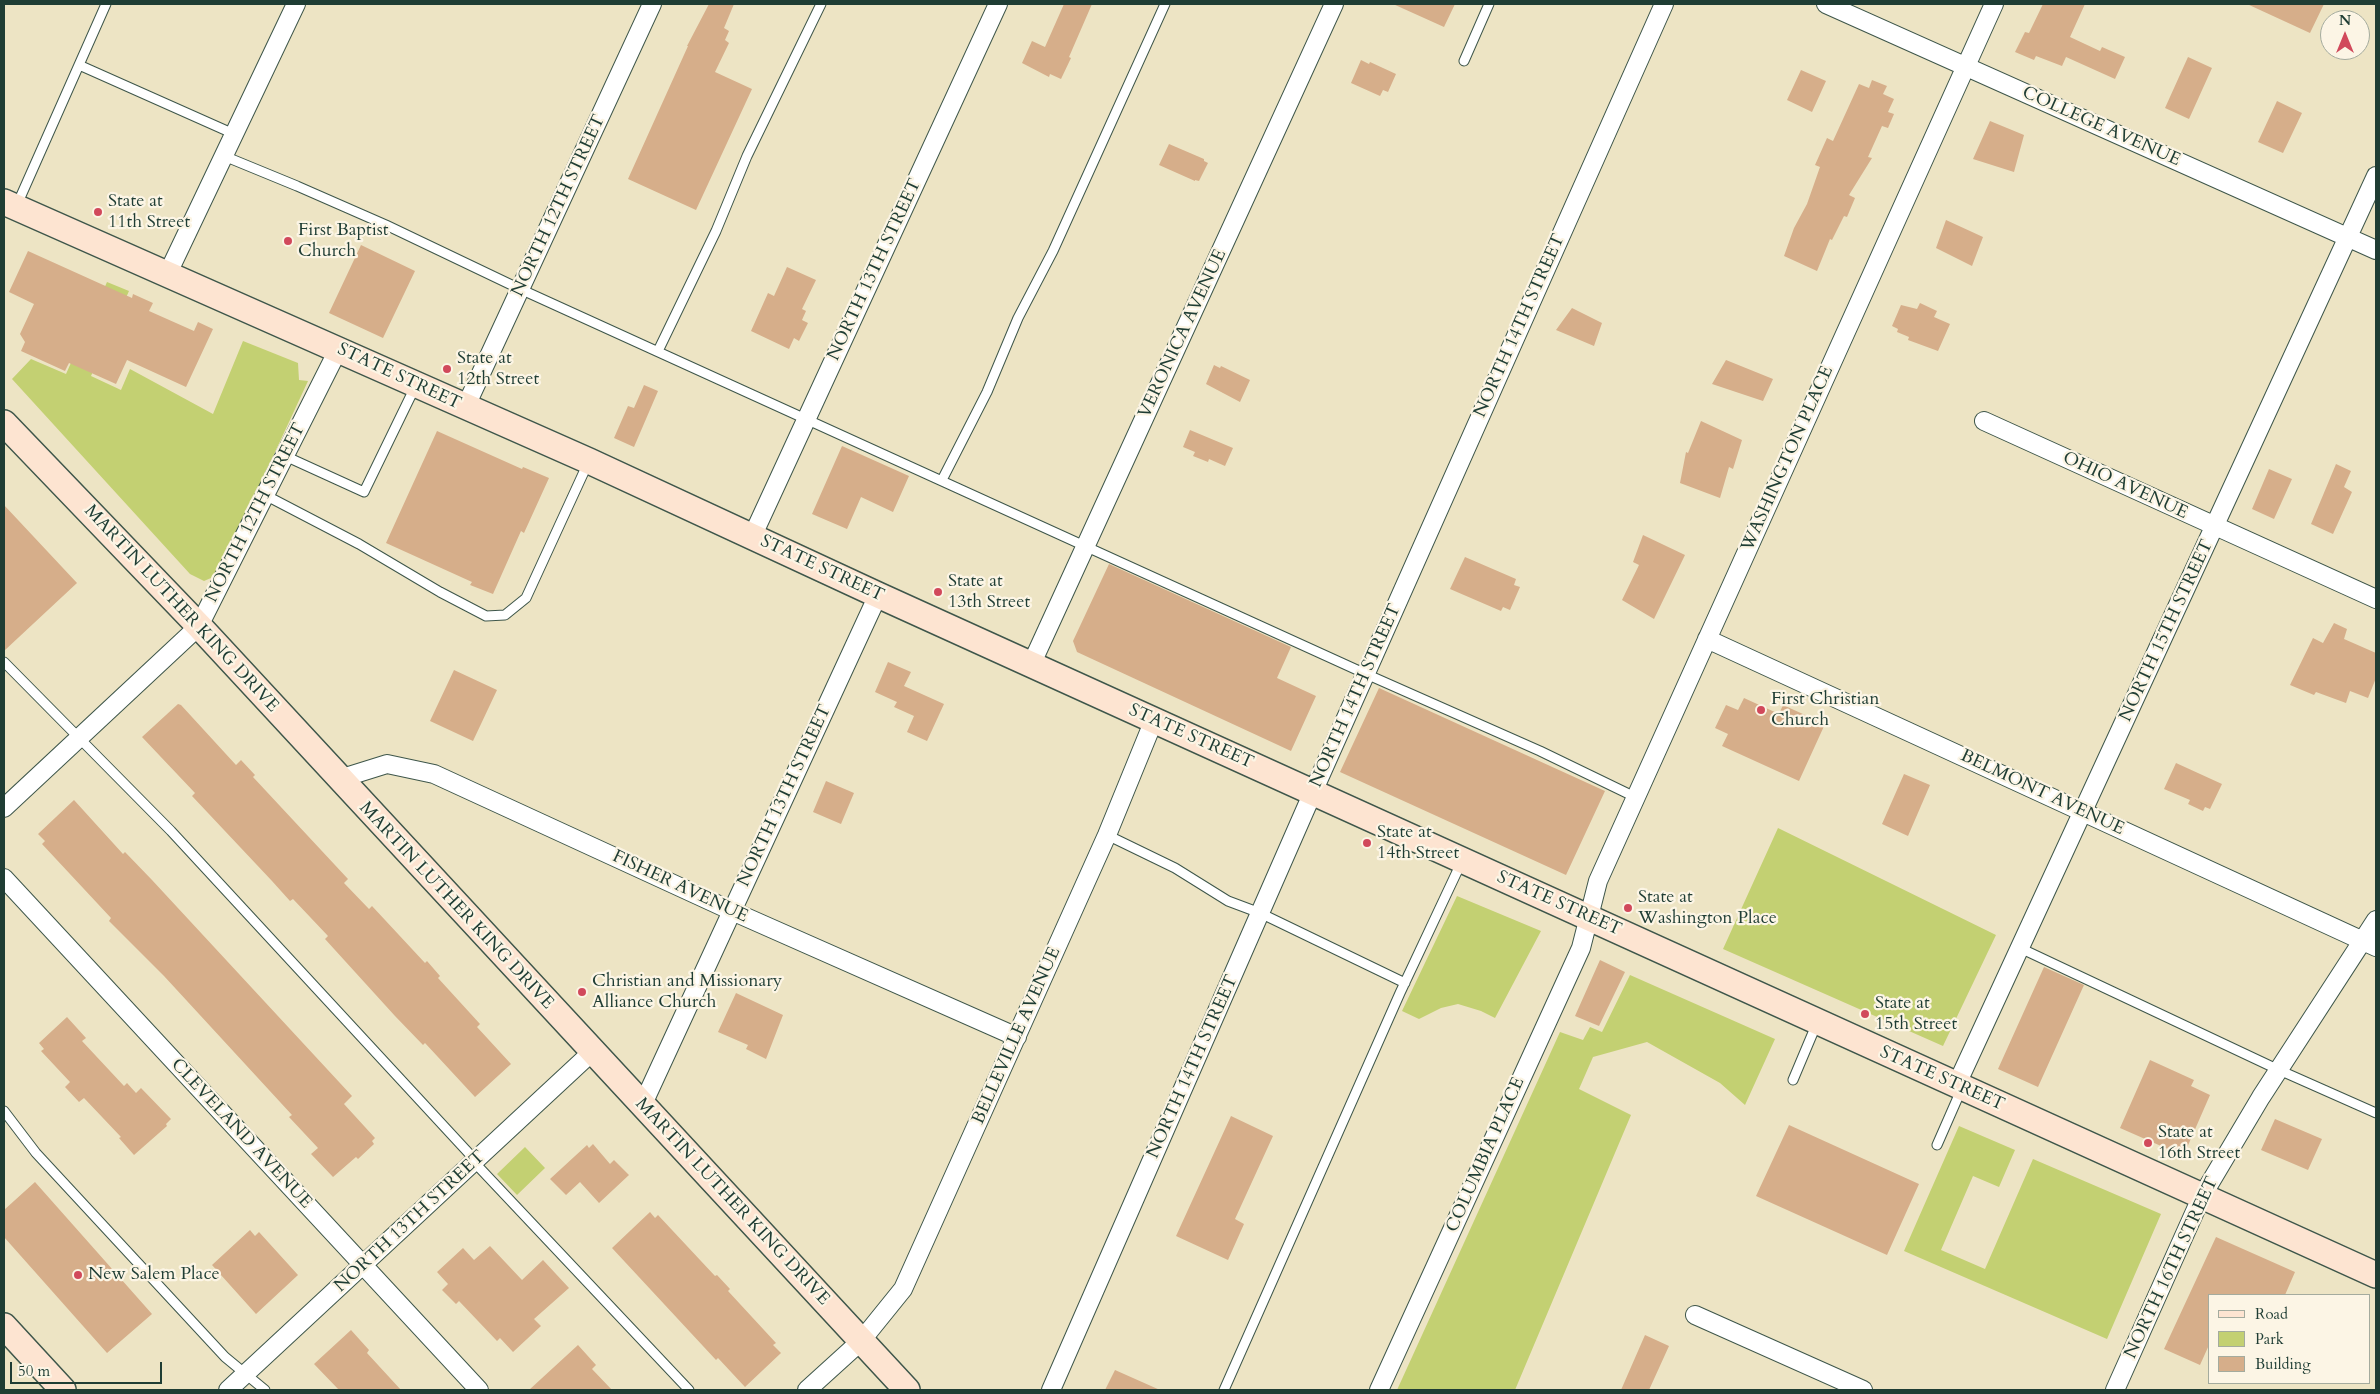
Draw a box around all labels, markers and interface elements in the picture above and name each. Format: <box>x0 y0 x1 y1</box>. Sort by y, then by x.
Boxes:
north arrow <box>2320 10 2370 60</box>
text: N <box>2339 11 2351 30</box>
street label: COLLEGE AVENUE <box>2019 82 2183 172</box>
street label: NORTH 12TH STREET <box>507 112 611 300</box>
street label: NORTH 13TH STREET <box>823 176 927 364</box>
place label: State at 11th Street <box>108 191 190 233</box>
marker: State at 11th Street <box>92 206 104 218</box>
place label: First Baptist Church <box>298 220 388 262</box>
street label: NORTH 14TH STREET <box>1470 231 1570 421</box>
marker: First Baptist Church <box>282 235 294 247</box>
street label: VERONICA AVENUE <box>1134 246 1232 422</box>
street label: STATE STREET <box>334 339 464 415</box>
place label: State at 12th Street <box>457 348 539 390</box>
marker: State at 12th Street <box>441 363 453 375</box>
street label: WASHINGTON PLACE <box>1737 363 1839 555</box>
street label: NORTH 12TH STREET <box>201 420 311 606</box>
street label: OHIO AVENUE <box>2059 448 2191 524</box>
street label: MARTIN LUTHER KING DRIVE <box>79 501 283 717</box>
street label: STATE STREET <box>757 531 887 607</box>
street label: NORTH 15TH STREET <box>2115 537 2219 725</box>
place label: State at 13th Street <box>948 571 1030 614</box>
marker: State at 13th Street <box>932 586 944 598</box>
street label: NORTH 14TH STREET <box>1306 601 1406 791</box>
place label: First Christian Church <box>1771 689 1879 732</box>
street label: STATE STREET <box>1125 700 1257 774</box>
street label: NORTH 13TH STREET <box>733 702 837 890</box>
marker: First Christian Church <box>1755 704 1767 716</box>
street label: BELMONT AVENUE <box>1957 746 2127 840</box>
street label: MARTIN LUTHER KING DRIVE <box>354 798 558 1014</box>
place label: State at 14th Street <box>1377 822 1459 864</box>
marker: State at 14th Street <box>1361 837 1373 849</box>
street label: FISHER AVENUE <box>609 846 751 928</box>
street label: STATE STREET <box>1493 867 1625 941</box>
place label: State at Washington Place <box>1638 887 1777 930</box>
marker: State at Washington Place <box>1622 902 1634 914</box>
street label: BELLEVILLE AVENUE <box>968 944 1066 1128</box>
place label: Christian and Missionary Alliance Church <box>592 971 782 1014</box>
street label: NORTH 14TH STREET <box>1143 972 1243 1162</box>
marker: Christian and Missionary Alliance Church <box>576 986 588 998</box>
place label: State at 15th Street <box>1875 993 1957 1036</box>
marker: State at 15th Street <box>1859 1008 1871 1020</box>
street label: STATE STREET <box>1876 1042 2008 1116</box>
street label: CLEVELAND AVENUE <box>166 1055 316 1213</box>
street label: COLUMBIA PLACE <box>1442 1074 1530 1236</box>
street label: MARTIN LUTHER KING DRIVE <box>630 1094 834 1310</box>
place label: State at 16th Street <box>2158 1122 2240 1164</box>
marker: State at 16th Street <box>2142 1137 2154 1149</box>
street label: NORTH 13TH STREET <box>330 1147 490 1297</box>
street label: NORTH 16TH STREET <box>2120 1174 2224 1362</box>
place label: New Salem Place <box>88 1264 220 1286</box>
marker: New Salem Place <box>72 1269 84 1281</box>
legend <box>2208 1294 2370 1384</box>
text: Road <box>2255 1304 2288 1324</box>
text: Park <box>2255 1329 2284 1349</box>
scale bar <box>12 1352 165 1384</box>
text: Building <box>2255 1354 2311 1374</box>
text: 50 m <box>18 1361 50 1381</box>

